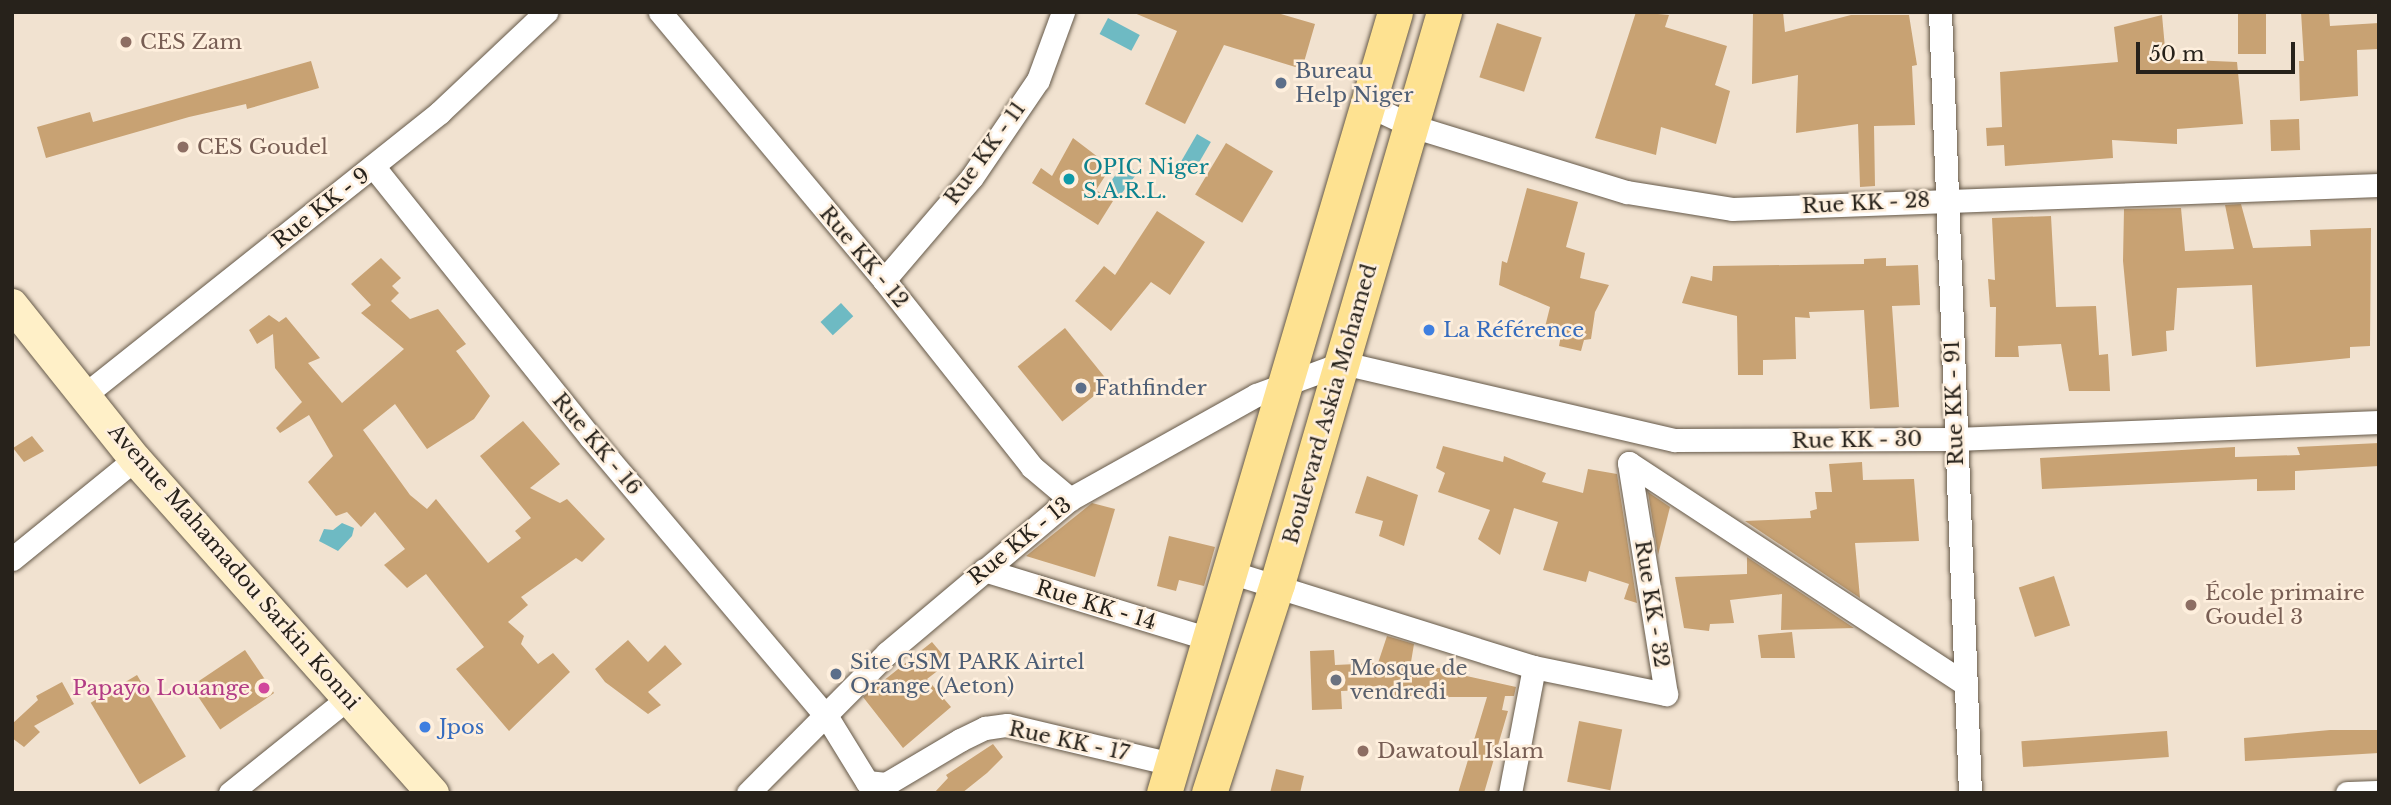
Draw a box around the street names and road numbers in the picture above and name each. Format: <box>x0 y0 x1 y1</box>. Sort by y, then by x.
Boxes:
street label: Rue KK - 11 <box>939 96 1031 210</box>
street label: Rue KK - 9 <box>267 162 375 254</box>
street label: Rue KK - 28 <box>1801 187 1931 219</box>
street label: Rue KK - 12 <box>814 201 914 313</box>
street label: Boulevard Askia Mohamed <box>1278 261 1382 547</box>
street label: Rue KK - 91 <box>1939 340 1969 466</box>
street label: Rue KK - 16 <box>547 388 647 500</box>
street label: Avenue Mahamadou Sarkin Konni <box>103 419 365 715</box>
street label: Rue KK - 30 <box>1791 426 1923 454</box>
street label: Rue KK - 13 <box>963 492 1077 590</box>
street label: Rue KK - 32 <box>1629 538 1675 670</box>
street label: Rue KK - 14 <box>1033 575 1159 635</box>
street label: Rue KK - 17 <box>1006 716 1132 766</box>

